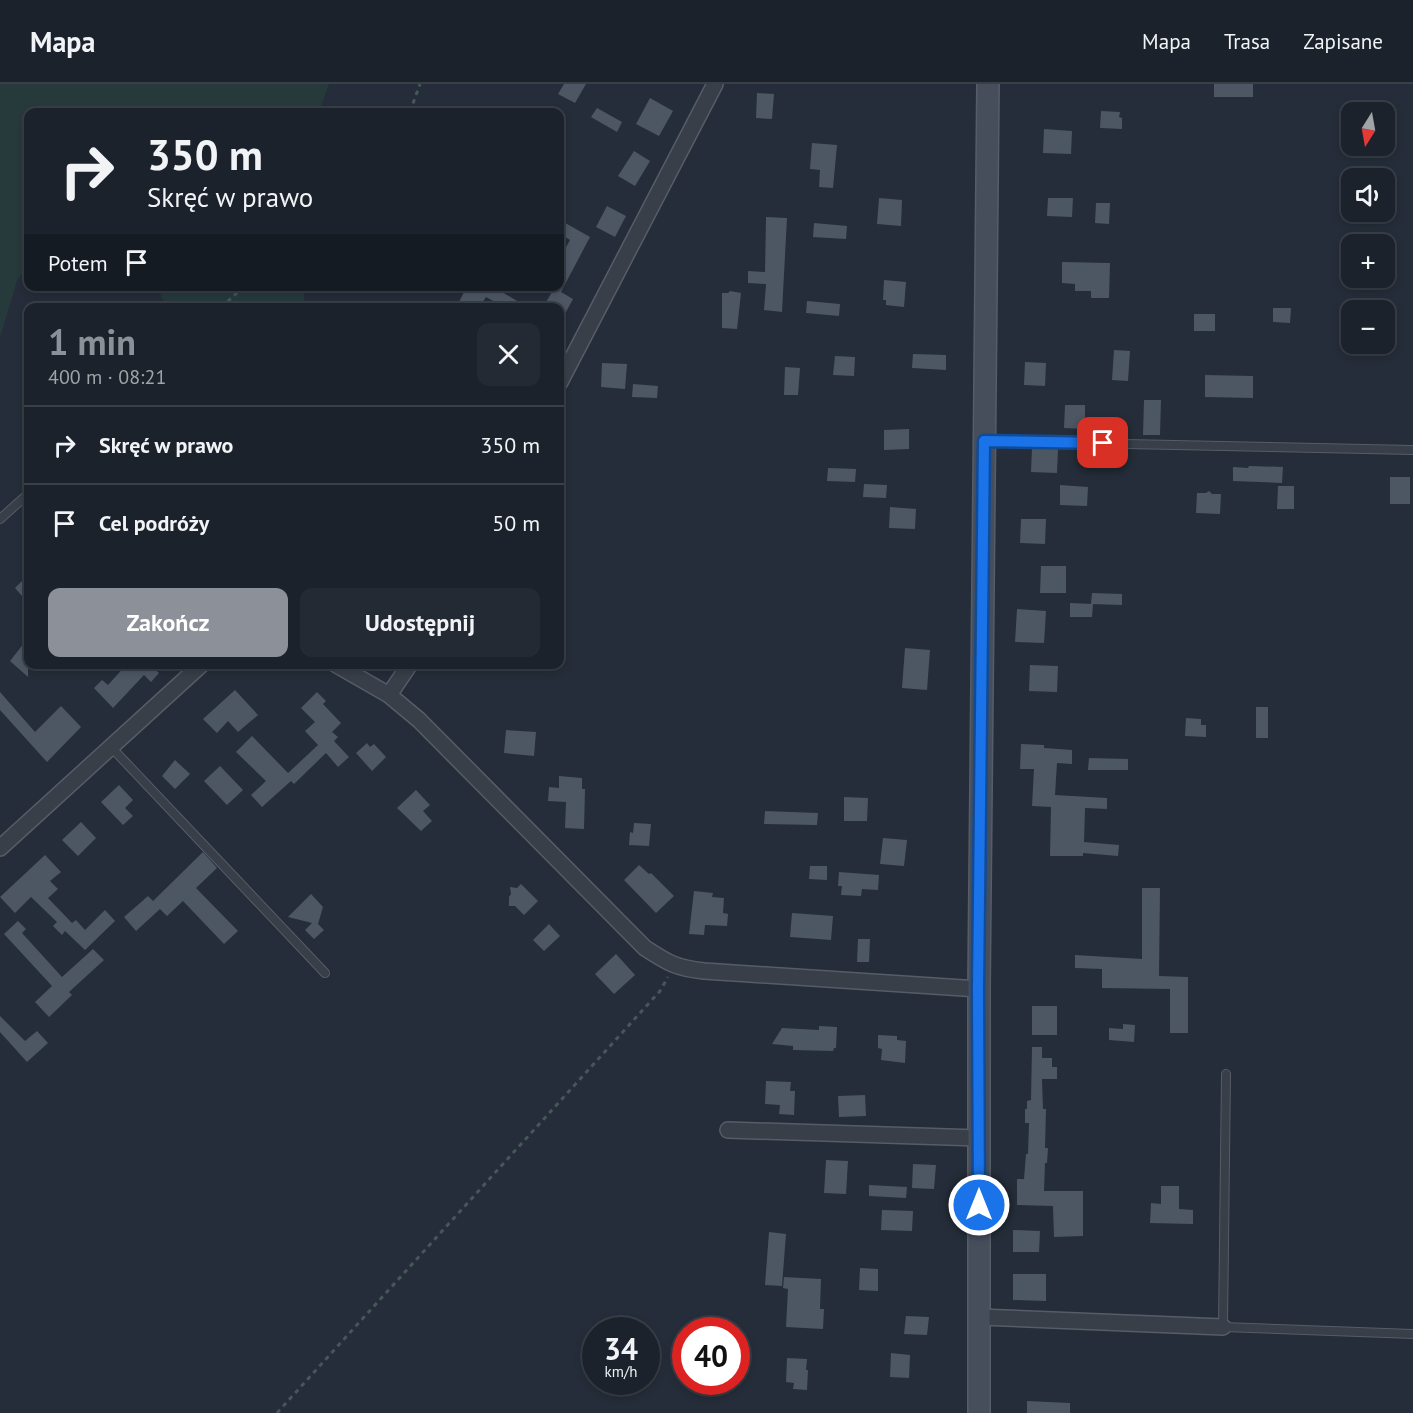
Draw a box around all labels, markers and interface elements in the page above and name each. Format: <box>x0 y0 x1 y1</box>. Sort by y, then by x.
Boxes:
text: Mapa <box>30 23 95 60</box>
text: Mapa <box>1142 28 1191 55</box>
text: Trasa <box>1224 28 1270 55</box>
text: Zapisane <box>1303 28 1383 55</box>
north arrow <box>1341 102 1395 156</box>
map controls <box>1341 102 1395 354</box>
text: 350 m <box>147 127 263 182</box>
icon: right <box>48 132 126 210</box>
button: sound <box>1341 168 1395 222</box>
text: Skręć w prawo <box>147 180 313 214</box>
button: + <box>1341 234 1395 288</box>
icon: arrive <box>120 246 153 279</box>
text: Potem <box>48 249 108 277</box>
button: − <box>1341 300 1395 354</box>
text: 1 min <box>48 318 136 365</box>
button: close <box>477 323 540 386</box>
text: 400 m · 08:21 <box>48 364 166 390</box>
pin <box>1077 417 1128 468</box>
icon: arrive <box>1086 426 1119 459</box>
icon: right <box>48 429 81 462</box>
text: Skręć w prawo <box>99 431 233 459</box>
text: 350 m <box>480 431 540 459</box>
icon: arrive <box>48 507 81 540</box>
text: Cel podróży <box>99 509 209 537</box>
text: 50 m <box>492 509 540 537</box>
button: Zakończ <box>48 588 288 657</box>
button: Udostępnij <box>300 588 540 657</box>
position arrow <box>947 1173 1011 1237</box>
speed limit sign: 40 <box>672 1317 750 1395</box>
text: 34 <box>604 1329 638 1368</box>
text: km/h <box>605 1362 637 1381</box>

